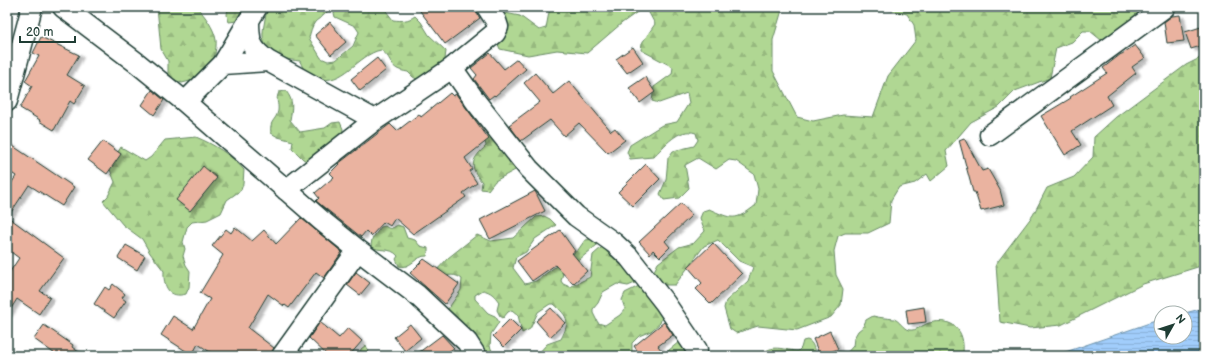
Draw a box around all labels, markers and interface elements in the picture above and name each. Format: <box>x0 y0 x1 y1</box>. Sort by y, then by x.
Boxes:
scale bar <box>20 18 75 44</box>
text: 20 m <box>26 25 53 40</box>
north arrow <box>1153 305 1193 345</box>
text: N <box>1173 312 1188 326</box>

